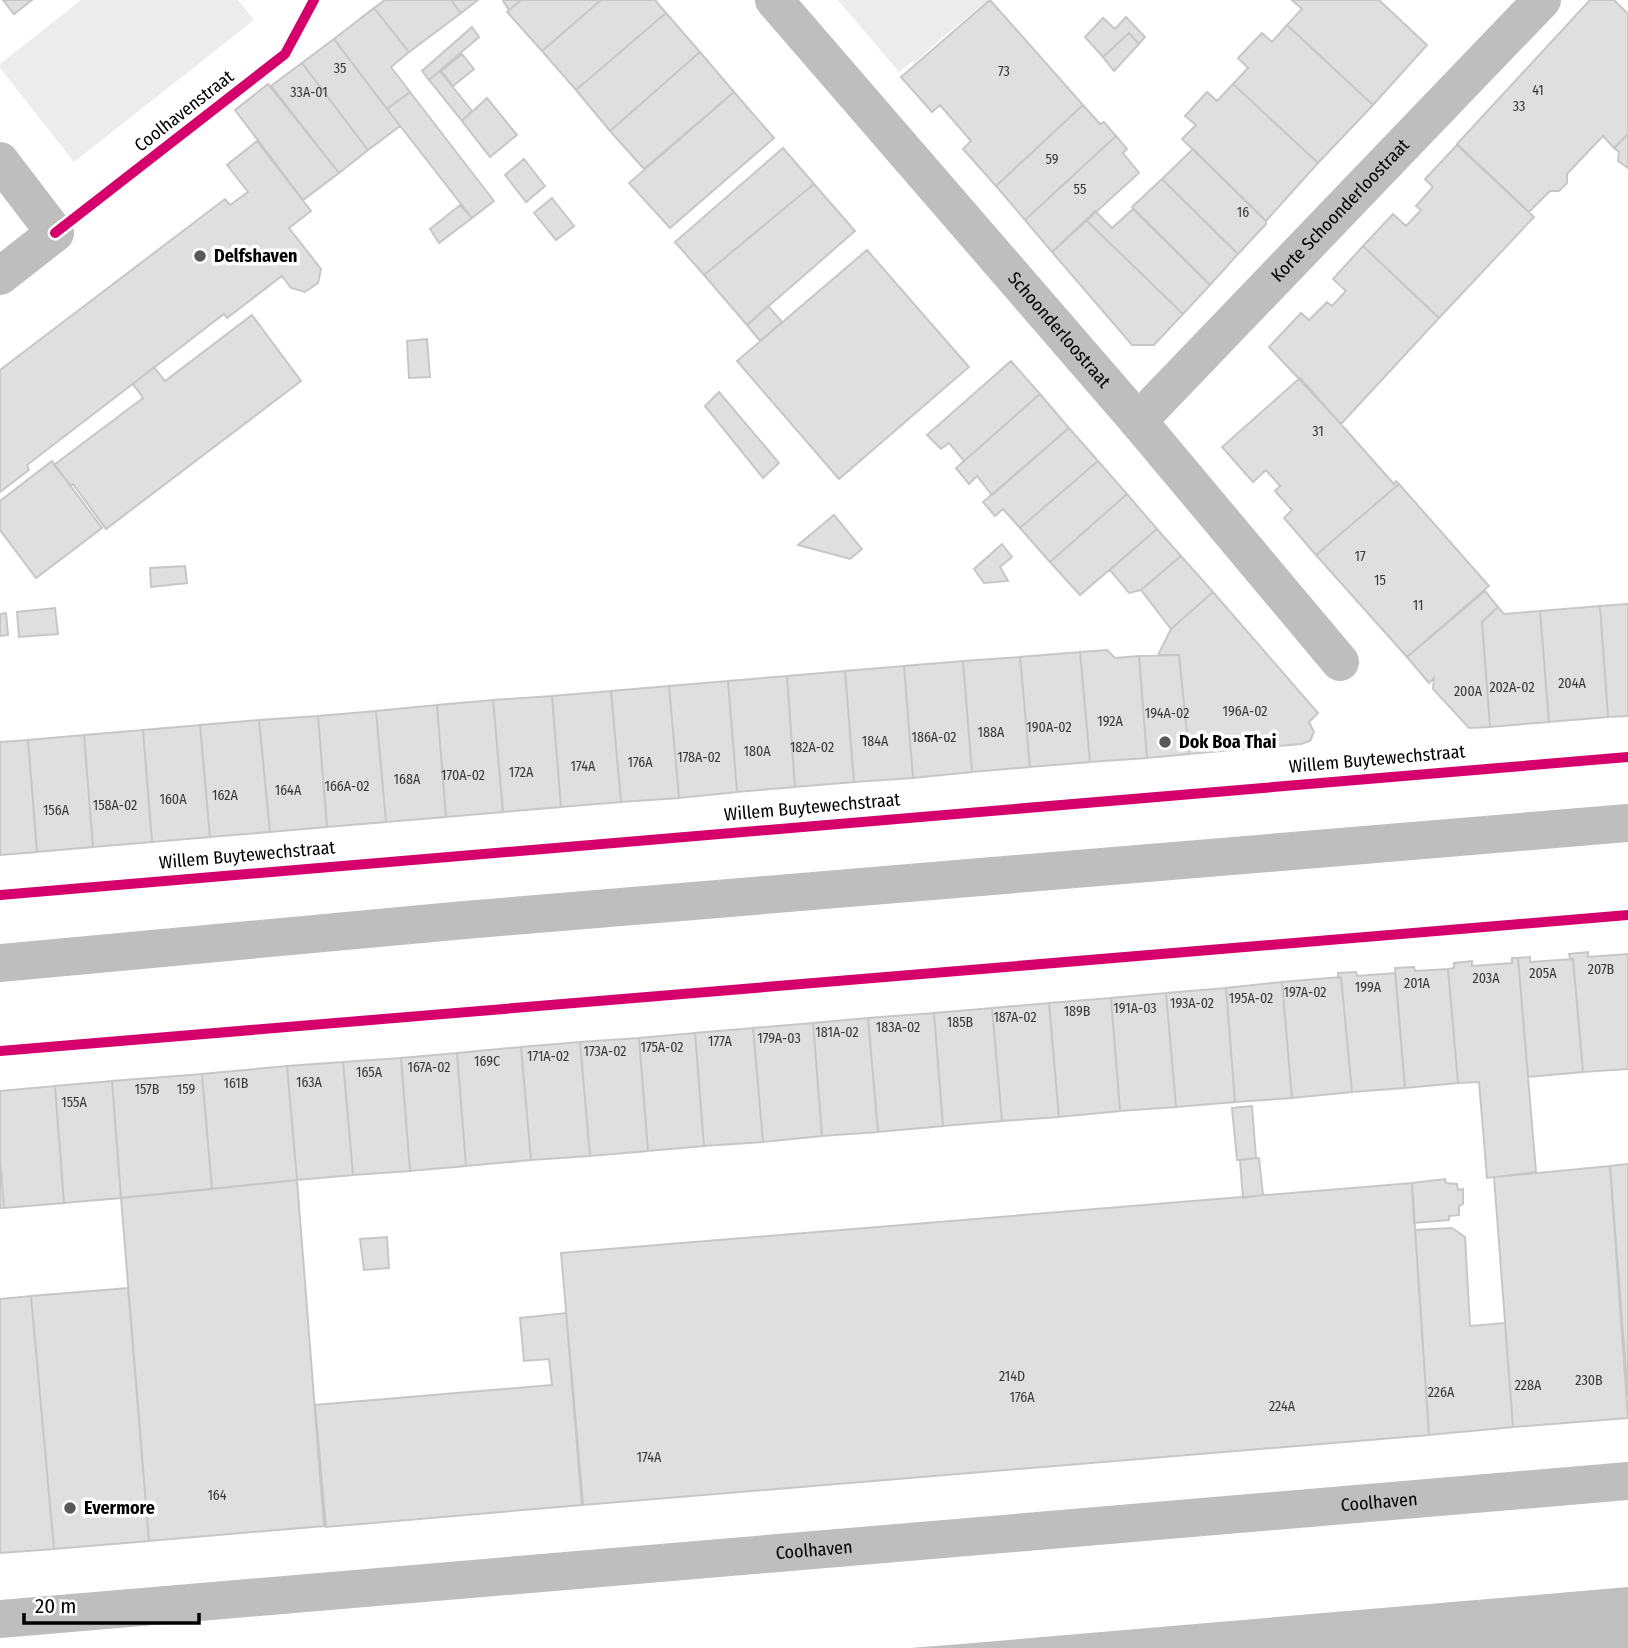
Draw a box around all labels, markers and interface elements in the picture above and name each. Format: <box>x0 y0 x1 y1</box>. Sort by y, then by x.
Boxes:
house number: 35 <box>334 60 346 77</box>
house number: 73 <box>998 63 1010 80</box>
street label: Coolhavenstraat <box>130 65 238 156</box>
house number: 41 <box>1532 82 1544 99</box>
house number: 33A-01 <box>290 84 328 101</box>
house number: 33 <box>1513 98 1525 115</box>
street label: Korte Schoonderloostraat <box>1267 134 1414 286</box>
house number: 59 <box>1045 151 1059 168</box>
house number: 55 <box>1074 181 1086 198</box>
house number: 16 <box>1237 204 1249 221</box>
place label: Delfshaven <box>214 245 297 267</box>
marker: Delfshaven <box>192 248 208 264</box>
street label: Schoonderloostraat <box>1003 267 1115 392</box>
house number: 31 <box>1312 423 1324 440</box>
house number: 17 <box>1354 548 1366 565</box>
house number: 15 <box>1374 572 1386 589</box>
house number: 11 <box>1413 597 1423 614</box>
house number: 204A <box>1558 675 1586 692</box>
house number: 202A-02 <box>1489 679 1535 696</box>
house number: 200A <box>1454 683 1483 700</box>
house number: 196A-02 <box>1223 703 1267 720</box>
house number: 194A-02 <box>1145 705 1189 722</box>
house number: 192A <box>1097 713 1123 730</box>
house number: 190A-02 <box>1026 719 1072 736</box>
house number: 188A <box>978 724 1005 741</box>
house number: 186A-02 <box>911 729 957 746</box>
place label: Dok Boa Thai <box>1179 731 1276 753</box>
house number: 184A <box>862 733 889 750</box>
marker: Dok Boa Thai <box>1157 734 1173 750</box>
house number: 182A-02 <box>790 739 834 756</box>
street label: Willem Buytewechstraat <box>1288 740 1466 778</box>
house number: 180A <box>743 743 771 760</box>
house number: 178A-02 <box>677 749 721 766</box>
house number: 176A <box>627 754 653 771</box>
house number: 174A <box>571 758 596 775</box>
house number: 172A <box>509 764 534 781</box>
house number: 170A-02 <box>441 767 485 784</box>
house number: 168A <box>394 771 421 788</box>
house number: 166A-02 <box>324 778 370 795</box>
house number: 164A <box>275 782 302 799</box>
house number: 162A <box>212 787 239 804</box>
street label: Willem Buytewechstraat <box>723 788 901 826</box>
house number: 160A <box>159 791 187 808</box>
house number: 158A-02 <box>93 797 137 814</box>
house number: 156A <box>43 802 70 819</box>
street label: Willem Buytewechstraat <box>158 836 336 874</box>
house number: 207B <box>1588 961 1615 978</box>
house number: 205A <box>1529 965 1557 982</box>
house number: 203A <box>1472 970 1500 987</box>
house number: 201A <box>1404 975 1431 992</box>
house number: 199A <box>1355 979 1382 996</box>
house number: 197A-02 <box>1283 984 1327 1001</box>
house number: 195A-02 <box>1229 990 1273 1007</box>
house number: 193A-02 <box>1170 995 1214 1012</box>
house number: 191A-03 <box>1113 1000 1157 1017</box>
house number: 189B <box>1064 1003 1091 1020</box>
house number: 187A-02 <box>993 1009 1037 1026</box>
house number: 185B <box>947 1014 974 1031</box>
house number: 183A-02 <box>876 1019 920 1036</box>
house number: 181A-02 <box>815 1024 859 1041</box>
house number: 179A-03 <box>757 1030 801 1047</box>
house number: 177A <box>708 1033 733 1050</box>
house number: 175A-02 <box>640 1039 684 1056</box>
house number: 173A-02 <box>583 1043 627 1060</box>
house number: 171A-02 <box>527 1048 569 1065</box>
house number: 169C <box>474 1053 500 1070</box>
house number: 167A-02 <box>407 1059 451 1076</box>
house number: 165A <box>356 1064 383 1081</box>
house number: 163A <box>296 1074 323 1091</box>
house number: 161B <box>224 1075 249 1092</box>
house number: 157B <box>135 1081 160 1098</box>
house number: 159 <box>177 1081 195 1098</box>
house number: 155A <box>61 1094 87 1111</box>
house number: 214D <box>999 1368 1025 1385</box>
house number: 230B <box>1575 1372 1603 1389</box>
house number: 228A <box>1515 1377 1542 1394</box>
house number: 226A <box>1428 1384 1455 1401</box>
house number: 176A <box>1009 1389 1035 1406</box>
house number: 224A <box>1269 1398 1296 1415</box>
house number: 174A <box>637 1449 662 1466</box>
house number: 164 <box>207 1487 227 1504</box>
street label: Coolhaven <box>1340 1488 1418 1516</box>
place label: Evermore <box>84 1497 155 1519</box>
marker: Evermore <box>62 1500 78 1516</box>
street label: Coolhaven <box>775 1536 853 1564</box>
scale bar <box>24 1582 200 1626</box>
text: 20 m <box>35 1593 76 1619</box>

